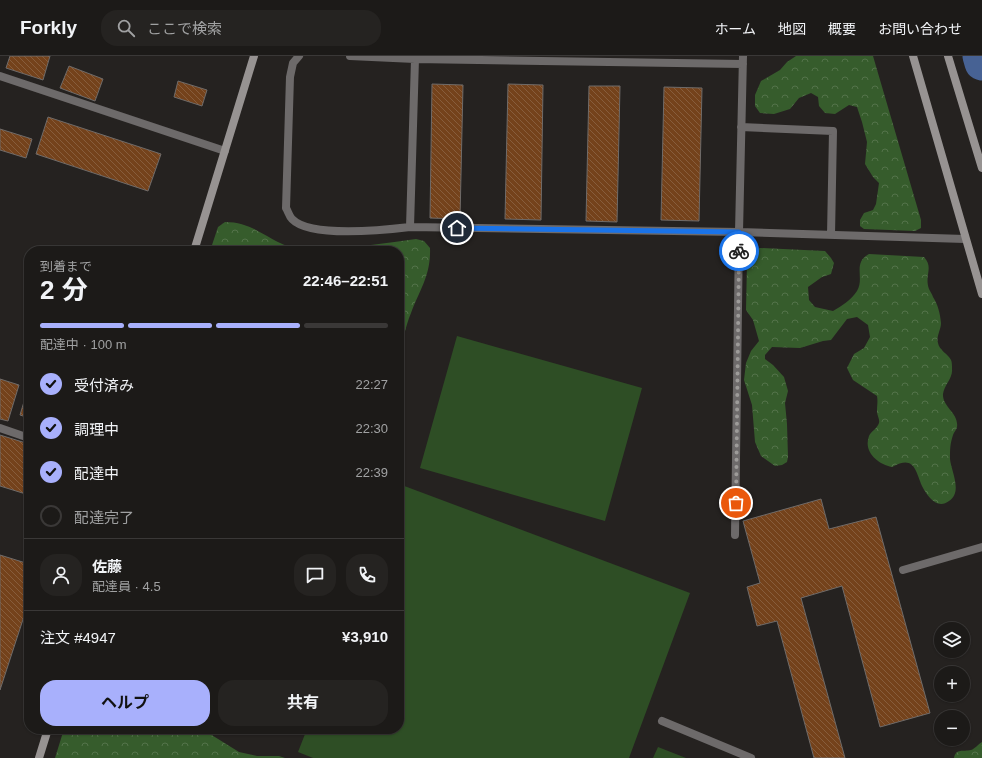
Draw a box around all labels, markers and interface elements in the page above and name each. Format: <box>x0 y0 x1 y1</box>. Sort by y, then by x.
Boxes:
search box <box>101 10 381 46</box>
text: Forkly <box>20 17 77 38</box>
icon: search <box>115 17 137 39</box>
text: ここで検索 <box>147 20 222 37</box>
text: ホーム <box>714 21 756 37</box>
text: 地図 <box>778 21 806 37</box>
text: 概要 <box>828 21 856 37</box>
text: お問い合わせ <box>878 21 962 37</box>
pin <box>440 211 474 245</box>
icon: home <box>446 217 468 239</box>
courier <box>719 231 759 271</box>
icon: bike <box>728 240 750 262</box>
text: 到着まで <box>40 259 92 274</box>
text: 22:46–22:51 <box>303 272 388 289</box>
text: 2 分 <box>40 275 88 305</box>
text: 配達中 · 100 m <box>40 337 127 352</box>
icon: check <box>40 373 62 395</box>
text: 受付済み <box>74 377 134 394</box>
text: 22:27 <box>355 377 388 392</box>
icon: check <box>40 417 62 439</box>
text: 調理中 <box>74 421 119 438</box>
text: 22:30 <box>355 421 388 436</box>
icon: check <box>40 461 62 483</box>
text: 配達中 <box>74 465 119 482</box>
text: 22:39 <box>355 465 388 480</box>
pin <box>719 486 753 520</box>
icon: bag <box>725 492 747 514</box>
text: 配達完了 <box>74 509 134 526</box>
button: person <box>40 554 82 596</box>
button: chat <box>294 554 336 596</box>
button: phone <box>346 554 388 596</box>
text: 佐藤 <box>92 558 122 575</box>
text: 配達員 · 4.5 <box>92 579 161 594</box>
map controls <box>934 622 970 746</box>
button: layers <box>934 622 970 658</box>
text: ¥3,910 <box>342 628 388 645</box>
text: 注文 #4947 <box>40 629 116 646</box>
button: + <box>934 666 970 702</box>
button: ヘルプ <box>40 680 210 726</box>
button: 共有 <box>218 680 388 726</box>
button: − <box>934 710 970 746</box>

